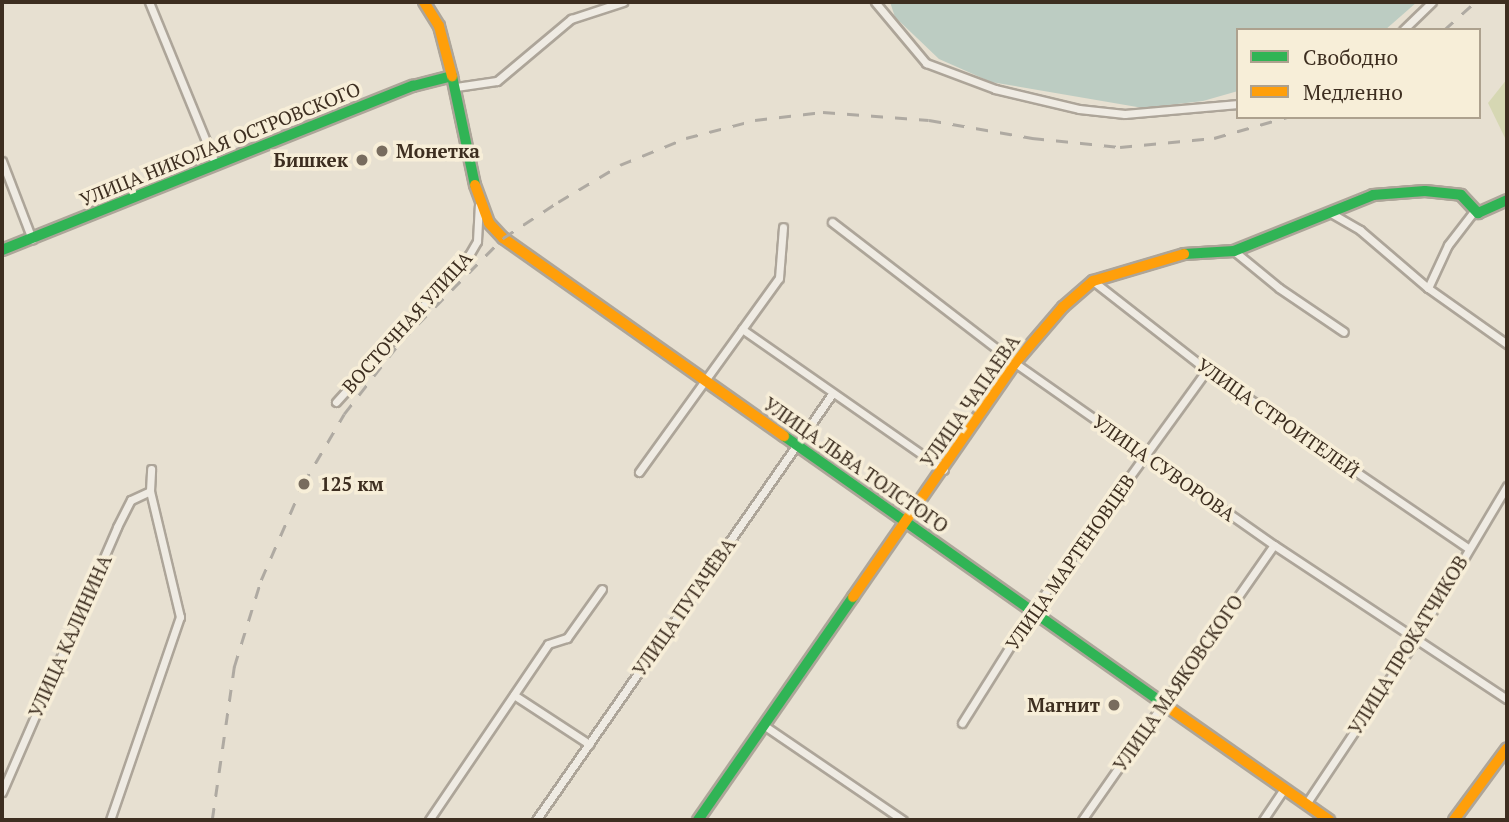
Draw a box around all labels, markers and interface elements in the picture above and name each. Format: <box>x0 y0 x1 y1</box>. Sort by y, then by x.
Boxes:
legend <box>1236 28 1481 119</box>
text: Свободно <box>1303 43 1398 71</box>
street label: УЛИЦА НИКОЛАЯ ОСТРОВСКОГО <box>76 77 364 211</box>
text: Медленно <box>1303 78 1403 106</box>
place label: Монетка <box>396 140 480 162</box>
marker: Монетка <box>374 143 390 159</box>
place label: Бишкек <box>273 149 348 171</box>
marker: Бишкек <box>354 152 370 168</box>
street label: ВОСТОЧНАЯ УЛИЦА <box>337 246 477 398</box>
street label: УЛИЦА ЧАПАЕВА <box>916 330 1024 472</box>
street label: УЛИЦА СТРОИТЕЛЕЙ <box>1192 353 1364 483</box>
street label: УЛИЦА ЛЬВА ТОЛСТОГО <box>759 392 953 538</box>
street label: УЛИЦА СУВОРОВА <box>1088 410 1240 526</box>
street label: УЛИЦА МАРТЕНОВЦЕВ <box>1001 470 1139 654</box>
place label: 125 км <box>320 473 384 495</box>
marker: 125 км <box>294 474 314 494</box>
street label: УЛИЦА ПУГАЧЁВА <box>628 533 740 681</box>
street label: УЛИЦА КАЛИНИНА <box>24 551 116 721</box>
street label: УЛИЦА ПРОКАТЧИКОВ <box>1343 551 1473 739</box>
street label: УЛИЦА МАЯКОВСКОГО <box>1108 590 1248 776</box>
place label: Магнит <box>1027 694 1100 716</box>
marker: Магнит <box>1106 697 1122 713</box>

